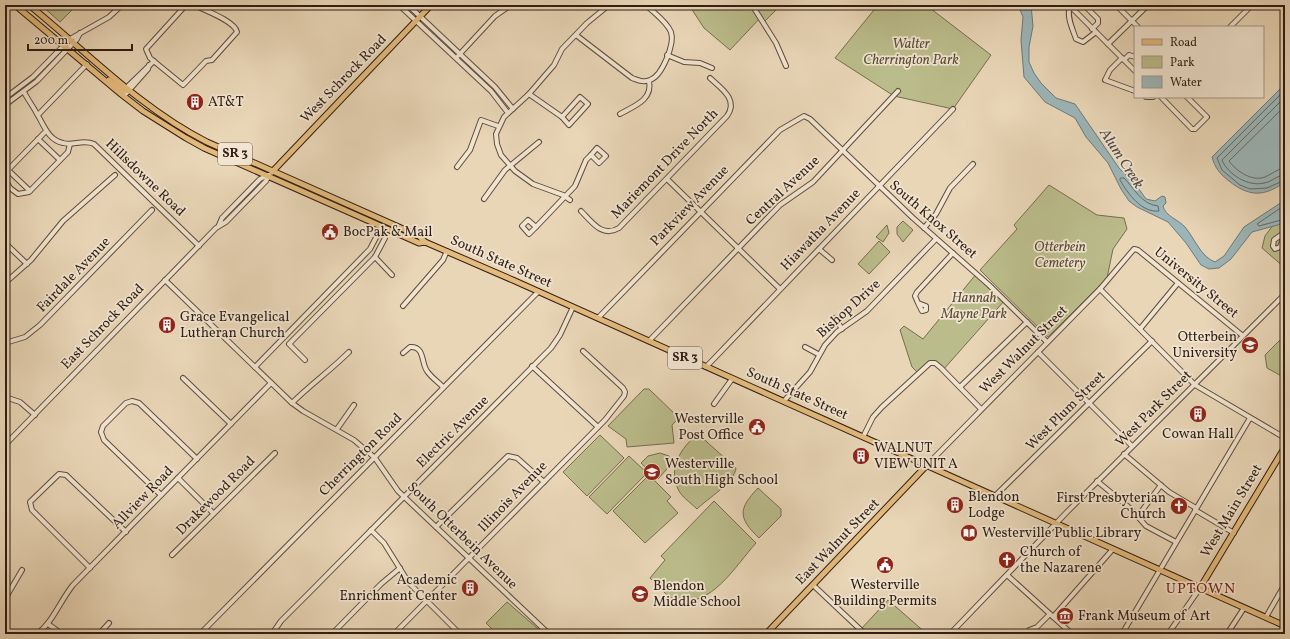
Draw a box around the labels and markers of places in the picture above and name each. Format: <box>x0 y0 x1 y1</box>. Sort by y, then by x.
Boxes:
building icon: AT&T <box>185 92 205 112</box>
place label: AT&T <box>208 93 244 112</box>
public building icon: BocPak & Mail <box>320 222 340 242</box>
place label: BocPak & Mail <box>343 223 433 242</box>
place label: Grace Evangelical Lutheran Church <box>180 308 290 343</box>
building icon: Grace Evangelical Lutheran Church <box>157 315 177 335</box>
place label: Otterbein University <box>1173 328 1237 363</box>
school or university icon: Otterbein University <box>1240 335 1260 355</box>
building icon: Cowan Hall <box>1188 404 1208 424</box>
place label: Westerville Post Office <box>675 410 744 445</box>
public building icon: Westerville Post Office <box>747 417 767 437</box>
place label: Cowan Hall <box>1162 425 1234 444</box>
place label: WALNUT VIEW UNIT A <box>874 439 958 474</box>
building icon: WALNUT VIEW UNIT A <box>851 446 871 466</box>
place label: Westerville South High School <box>665 455 778 490</box>
school or university icon: Westerville South High School <box>642 462 662 482</box>
place label: Blendon Lodge <box>968 488 1020 523</box>
place label: First Presbyterian Church <box>1056 489 1166 524</box>
building icon: Blendon Lodge <box>945 495 965 515</box>
church icon: First Presbyterian Church <box>1169 496 1189 516</box>
library icon: Westerville Public Library <box>959 523 979 543</box>
place label: Westerville Public Library <box>982 524 1142 543</box>
place label: Church of the Nazarene <box>1020 543 1102 578</box>
church icon: Church of the Nazarene <box>997 550 1017 570</box>
public building icon: Westerville Building Permits <box>875 555 895 575</box>
place label: Academic Enrichment Center <box>339 571 457 606</box>
place label: Westerville Building Permits <box>833 576 937 611</box>
place label: Blendon Middle School <box>653 577 741 612</box>
building icon: Academic Enrichment Center <box>460 578 480 598</box>
school or university icon: Blendon Middle School <box>630 584 650 604</box>
museum icon: Frank Museum of Art <box>1055 606 1075 626</box>
place label: Frank Museum of Art <box>1078 607 1211 626</box>

